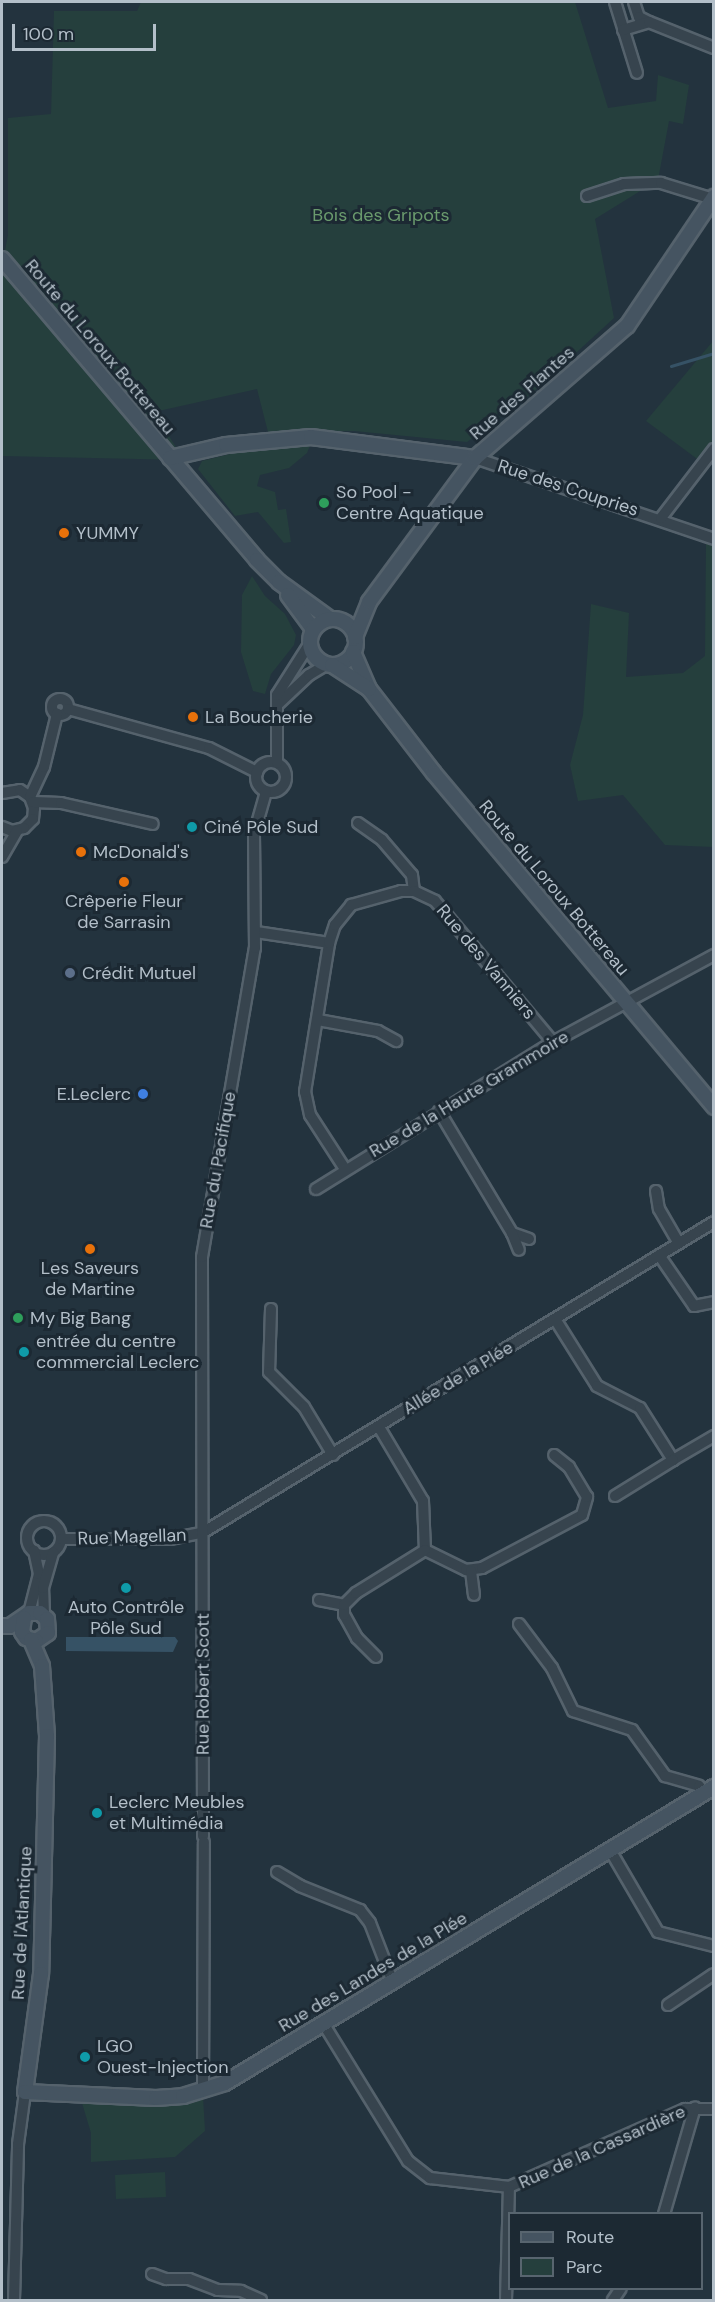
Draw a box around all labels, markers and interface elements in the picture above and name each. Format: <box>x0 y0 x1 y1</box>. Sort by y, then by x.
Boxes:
scale bar <box>15 12 159 50</box>
text: 100 m <box>23 22 74 46</box>
park label: Bois des Gripots <box>312 204 450 226</box>
street label: Route du Loroux Bottereau <box>20 255 180 439</box>
street label: Rue des Plantes <box>465 342 579 444</box>
street label: Rue des Coupries <box>495 455 641 521</box>
place label: So Pool - Centre Aquatique <box>336 482 484 524</box>
marker: So Pool - Centre Aquatique <box>317 496 331 510</box>
place label: YUMMY <box>76 522 139 544</box>
marker: YUMMY <box>57 526 71 540</box>
place label: La Boucherie <box>205 706 313 728</box>
marker: La Boucherie <box>186 710 200 724</box>
street label: Route du Loroux Bottereau <box>474 796 634 980</box>
place label: Ciné Pôle Sud <box>204 816 318 838</box>
marker: Ciné Pôle Sud <box>185 820 199 834</box>
place label: McDonald's <box>93 841 189 863</box>
marker: McDonald's <box>74 845 88 859</box>
marker: Crêperie Fleur de Sarrasin <box>117 875 131 889</box>
place label: Crêperie Fleur de Sarrasin <box>65 891 183 934</box>
street label: Rue des Vanniers <box>432 900 540 1024</box>
place label: Crédit Mutuel <box>82 962 196 984</box>
marker: Crédit Mutuel <box>63 966 77 980</box>
street label: Rue de la Haute Grammoire <box>365 1026 573 1162</box>
place label: E.Leclerc <box>57 1083 131 1105</box>
marker: E.Leclerc <box>136 1087 150 1101</box>
street label: Rue du Pacifique <box>195 1090 241 1230</box>
marker: Les Saveurs de Martine <box>83 1242 97 1256</box>
place label: Les Saveurs de Martine <box>41 1258 139 1300</box>
place label: My Big Bang <box>30 1307 131 1329</box>
marker: My Big Bang <box>11 1311 25 1325</box>
place label: entrée du centre commercial Leclerc <box>36 1331 199 1374</box>
street label: Allée de la Plée <box>399 1337 517 1419</box>
marker: entrée du centre commercial Leclerc <box>17 1345 31 1359</box>
street label: Rue Magellan <box>77 1524 187 1550</box>
marker: Auto Contrôle Pôle Sud <box>119 1581 133 1595</box>
place label: Auto Contrôle Pôle Sud <box>68 1597 184 1640</box>
street label: Rue Robert Scott <box>192 1613 214 1755</box>
place label: Leclerc Meubles et Multimédia <box>109 1792 244 1834</box>
marker: Leclerc Meubles et Multimédia <box>90 1806 104 1820</box>
street label: Rue de l'Atlantique <box>7 1846 37 2000</box>
street label: Rue des Landes de la Plée <box>275 1907 471 2037</box>
place label: LGO Ouest-Injection <box>97 2036 228 2078</box>
marker: LGO Ouest-Injection <box>78 2050 92 2064</box>
street label: Rue de la Cassardière <box>515 2100 689 2194</box>
legend <box>508 2212 703 2290</box>
text: Route <box>566 2225 614 2249</box>
text: Parc <box>566 2255 602 2279</box>

